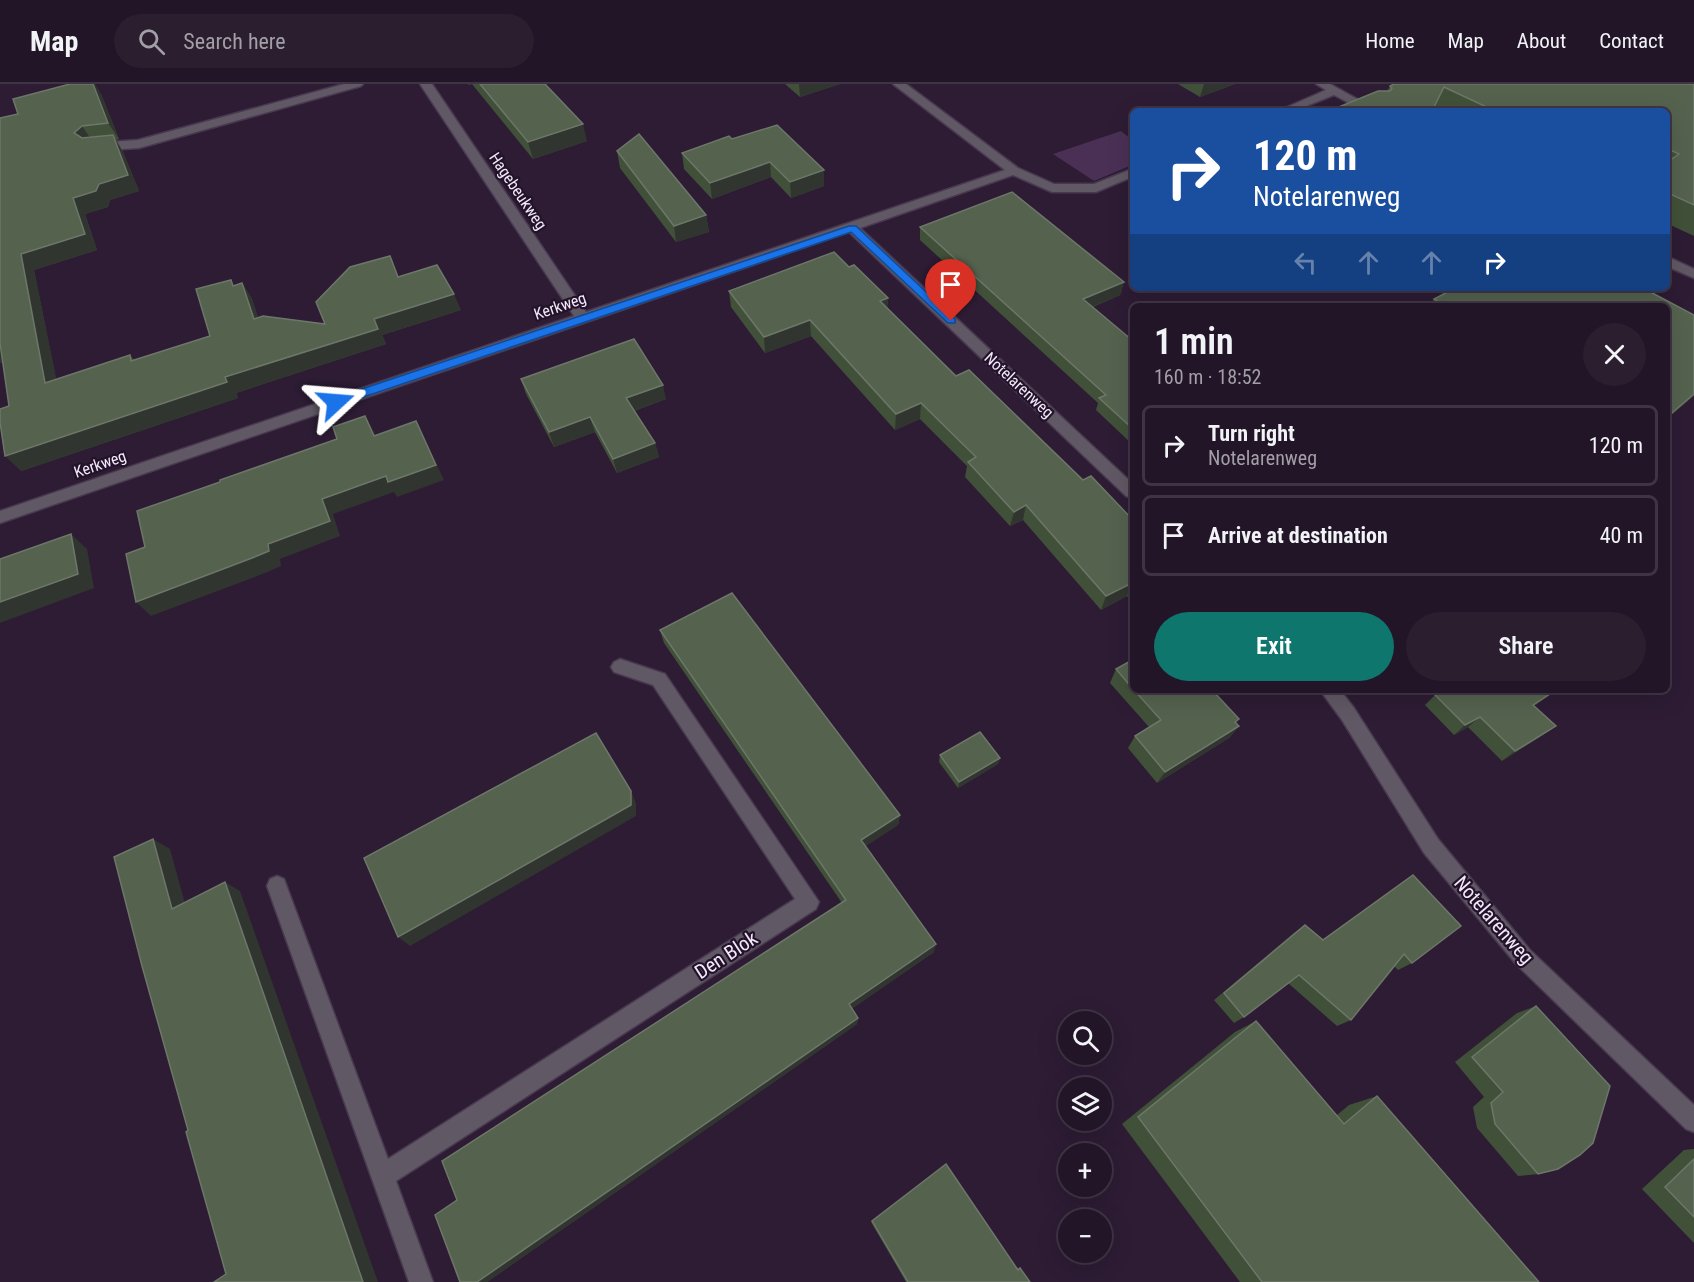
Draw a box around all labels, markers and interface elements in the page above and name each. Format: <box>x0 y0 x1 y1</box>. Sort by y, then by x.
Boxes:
search box <box>114 14 534 68</box>
text: Map <box>30 25 78 58</box>
icon: search <box>135 25 168 58</box>
text: Search here <box>183 29 286 54</box>
text: Home <box>1365 29 1415 53</box>
text: Map <box>1448 29 1484 53</box>
text: About <box>1517 29 1566 53</box>
text: Contact <box>1599 29 1664 53</box>
text: 120 m <box>1253 131 1358 180</box>
icon: right <box>1154 132 1232 210</box>
street label: Hagebeukweg <box>485 149 551 233</box>
text: Notelarenweg <box>1253 181 1400 213</box>
icon: left <box>1289 246 1322 279</box>
icon: ahead <box>1352 246 1385 279</box>
icon: ahead <box>1415 246 1448 279</box>
icon: right <box>1478 246 1511 279</box>
pin <box>925 259 976 321</box>
icon: arrive <box>934 268 967 301</box>
street label: Kerkweg <box>531 288 589 324</box>
text: 1 min <box>1154 321 1234 363</box>
button: close <box>1583 323 1646 386</box>
street label: Notelarenweg <box>981 348 1057 422</box>
text: 160 m · 18:52 <box>1154 365 1261 389</box>
position arrow <box>304 370 368 434</box>
text: Turn right <box>1208 421 1295 446</box>
icon: right <box>1157 429 1190 462</box>
text: 120 m <box>1589 433 1643 458</box>
street label: Kerkweg <box>71 446 129 482</box>
text: Notelarenweg <box>1208 446 1317 470</box>
icon: arrive <box>1157 519 1190 552</box>
text: Arrive at destination <box>1208 523 1388 548</box>
text: 40 m <box>1600 523 1643 548</box>
button: Exit <box>1154 612 1394 681</box>
button: Share <box>1406 612 1646 681</box>
street label: Notelarenweg <box>1449 871 1539 969</box>
street label: Den Blok <box>690 926 762 984</box>
map controls <box>1058 1011 1112 1263</box>
button: search <box>1058 1011 1112 1065</box>
button: layers <box>1058 1077 1112 1131</box>
button: + <box>1058 1143 1112 1197</box>
button: − <box>1058 1209 1112 1263</box>

